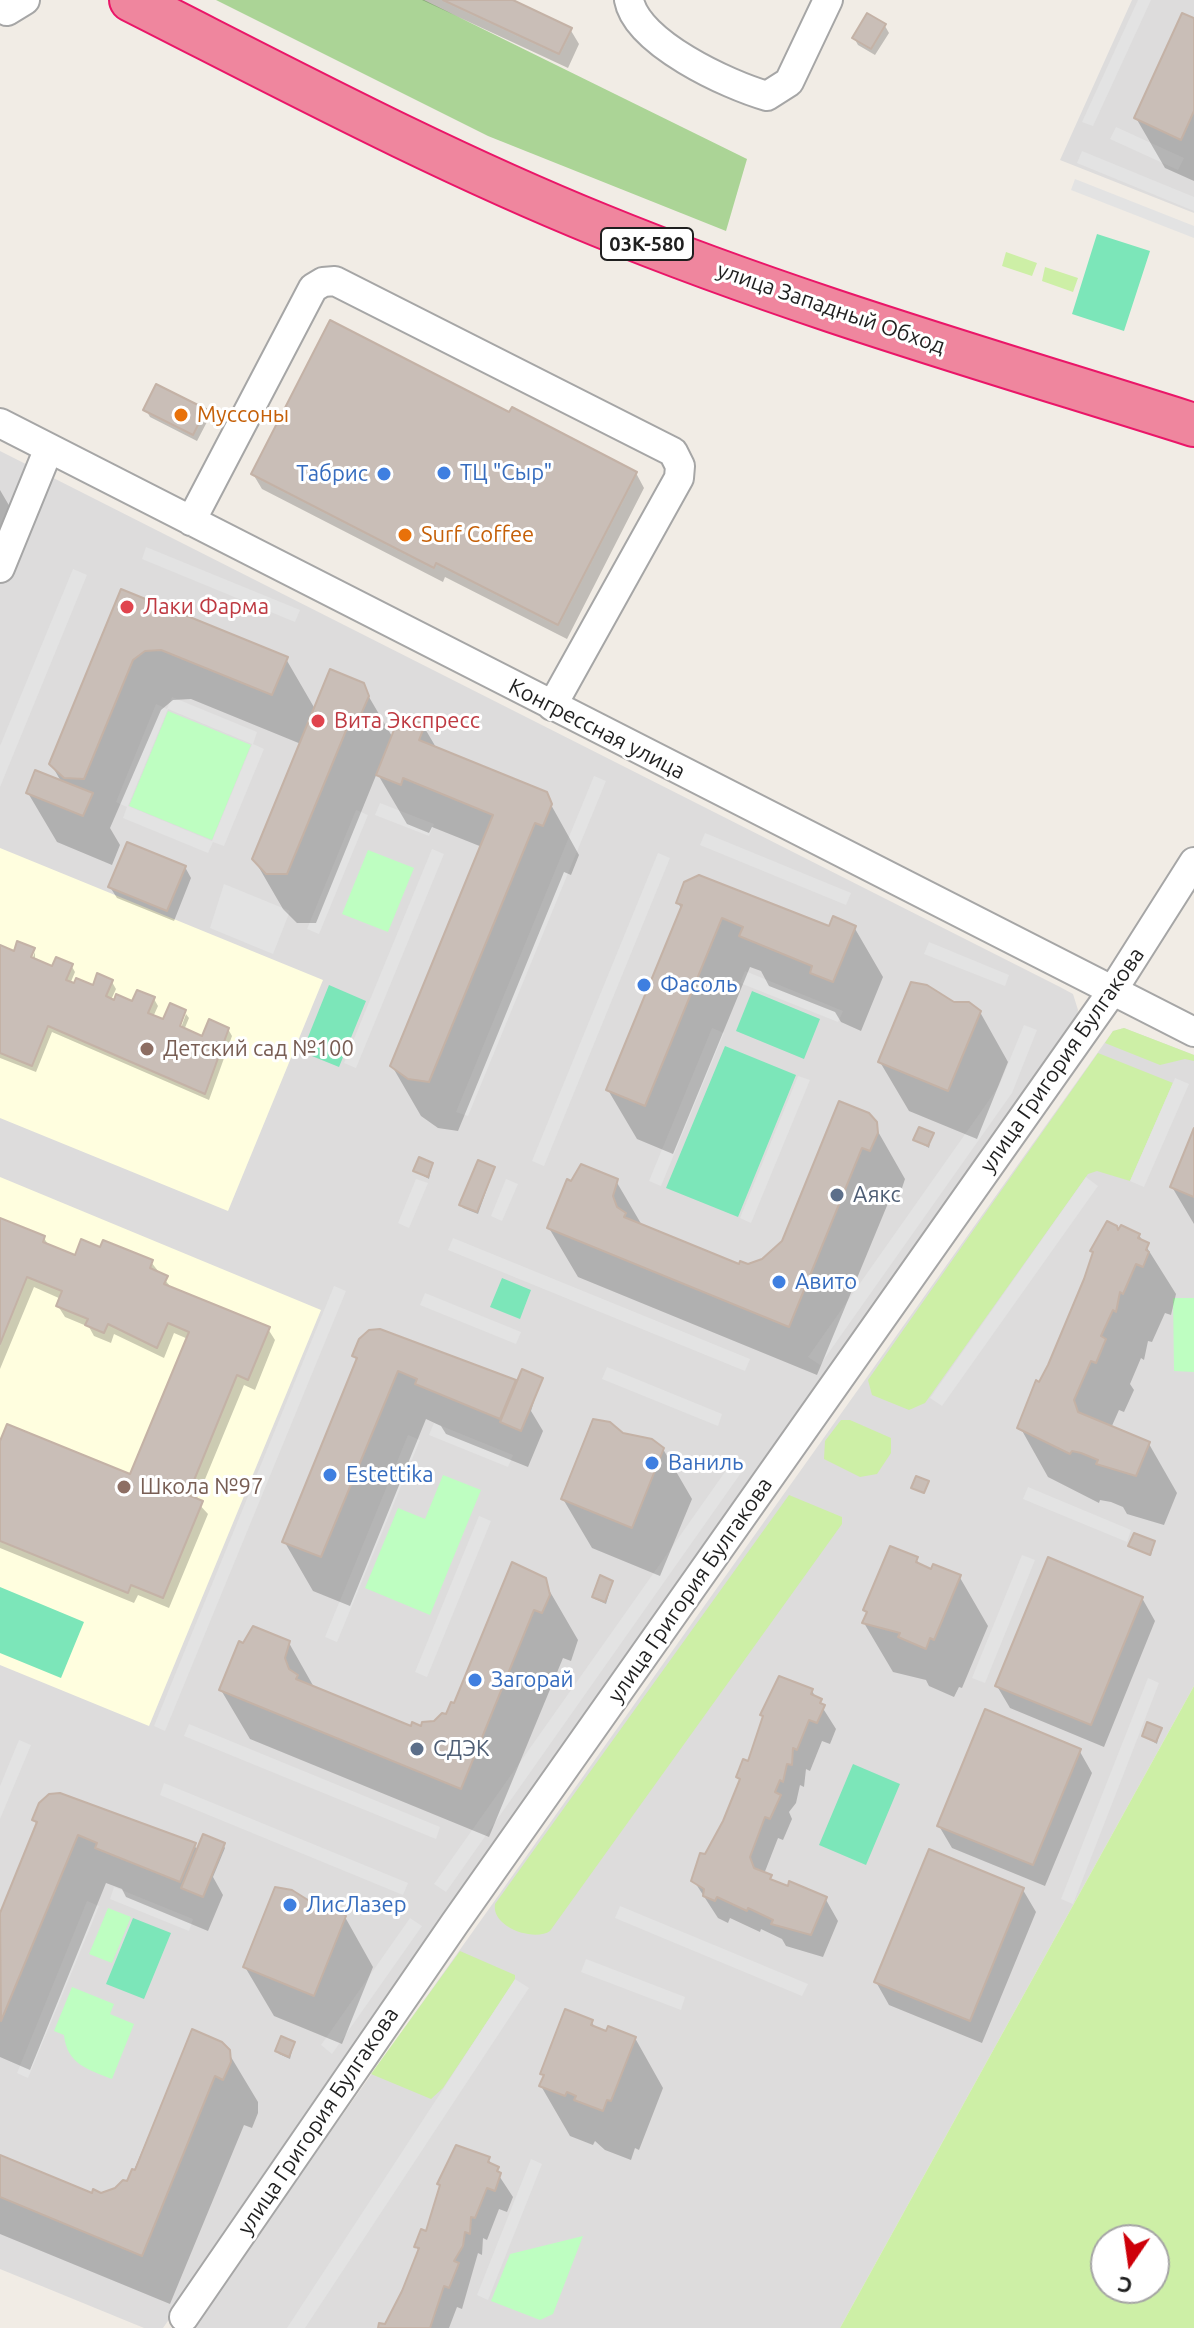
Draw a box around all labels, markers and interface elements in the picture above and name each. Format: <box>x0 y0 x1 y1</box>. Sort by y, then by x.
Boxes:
road number: 03К-580 <box>601 228 693 260</box>
street label: улица Западный Обход <box>713 257 949 359</box>
place label: Муссоны <box>197 402 289 428</box>
marker: Муссоны <box>172 406 190 424</box>
place label: ТЦ "Сыр" <box>460 460 552 486</box>
place label: Табрис <box>296 461 368 487</box>
marker: ТЦ "Сыр" <box>435 464 453 482</box>
marker: Табрис <box>375 465 393 483</box>
place label: Surf Coffee <box>421 522 534 548</box>
marker: Surf Coffee <box>396 526 414 544</box>
place label: Лаки Фарма <box>143 594 269 620</box>
marker: Лаки Фарма <box>118 598 136 616</box>
street label: Конгрессная улица <box>504 673 690 785</box>
place label: Вита Экспресс <box>334 708 480 734</box>
marker: Вита Экспресс <box>309 712 327 730</box>
street label: улица Григория Булгакова <box>974 942 1150 1178</box>
place label: Фасоль <box>660 972 737 998</box>
marker: Фасоль <box>635 976 653 994</box>
place label: Детский сад №100 <box>163 1036 354 1062</box>
marker: Детский сад №100 <box>138 1040 156 1058</box>
place label: Аякс <box>853 1182 901 1208</box>
marker: Аякс <box>828 1186 846 1204</box>
place label: Авито <box>795 1269 857 1295</box>
marker: Авито <box>770 1273 788 1291</box>
place label: Ваниль <box>668 1450 743 1476</box>
marker: Ваниль <box>643 1454 661 1472</box>
place label: Estettika <box>346 1462 434 1488</box>
marker: Estettika <box>321 1466 339 1484</box>
street label: улица Григория Булгакова <box>602 1472 778 1708</box>
place label: Школа №97 <box>140 1474 263 1500</box>
marker: Школа №97 <box>115 1478 133 1496</box>
place label: Загорай <box>491 1667 574 1693</box>
marker: Загорай <box>466 1671 484 1689</box>
place label: СДЭК <box>433 1736 489 1762</box>
marker: СДЭК <box>408 1740 426 1758</box>
place label: ЛисЛазер <box>306 1892 407 1918</box>
marker: ЛисЛазер <box>281 1896 299 1914</box>
street label: улица Григория Булгакова <box>232 2002 404 2240</box>
north arrow <box>1090 2224 1170 2304</box>
text: С <box>1115 2272 1135 2300</box>

